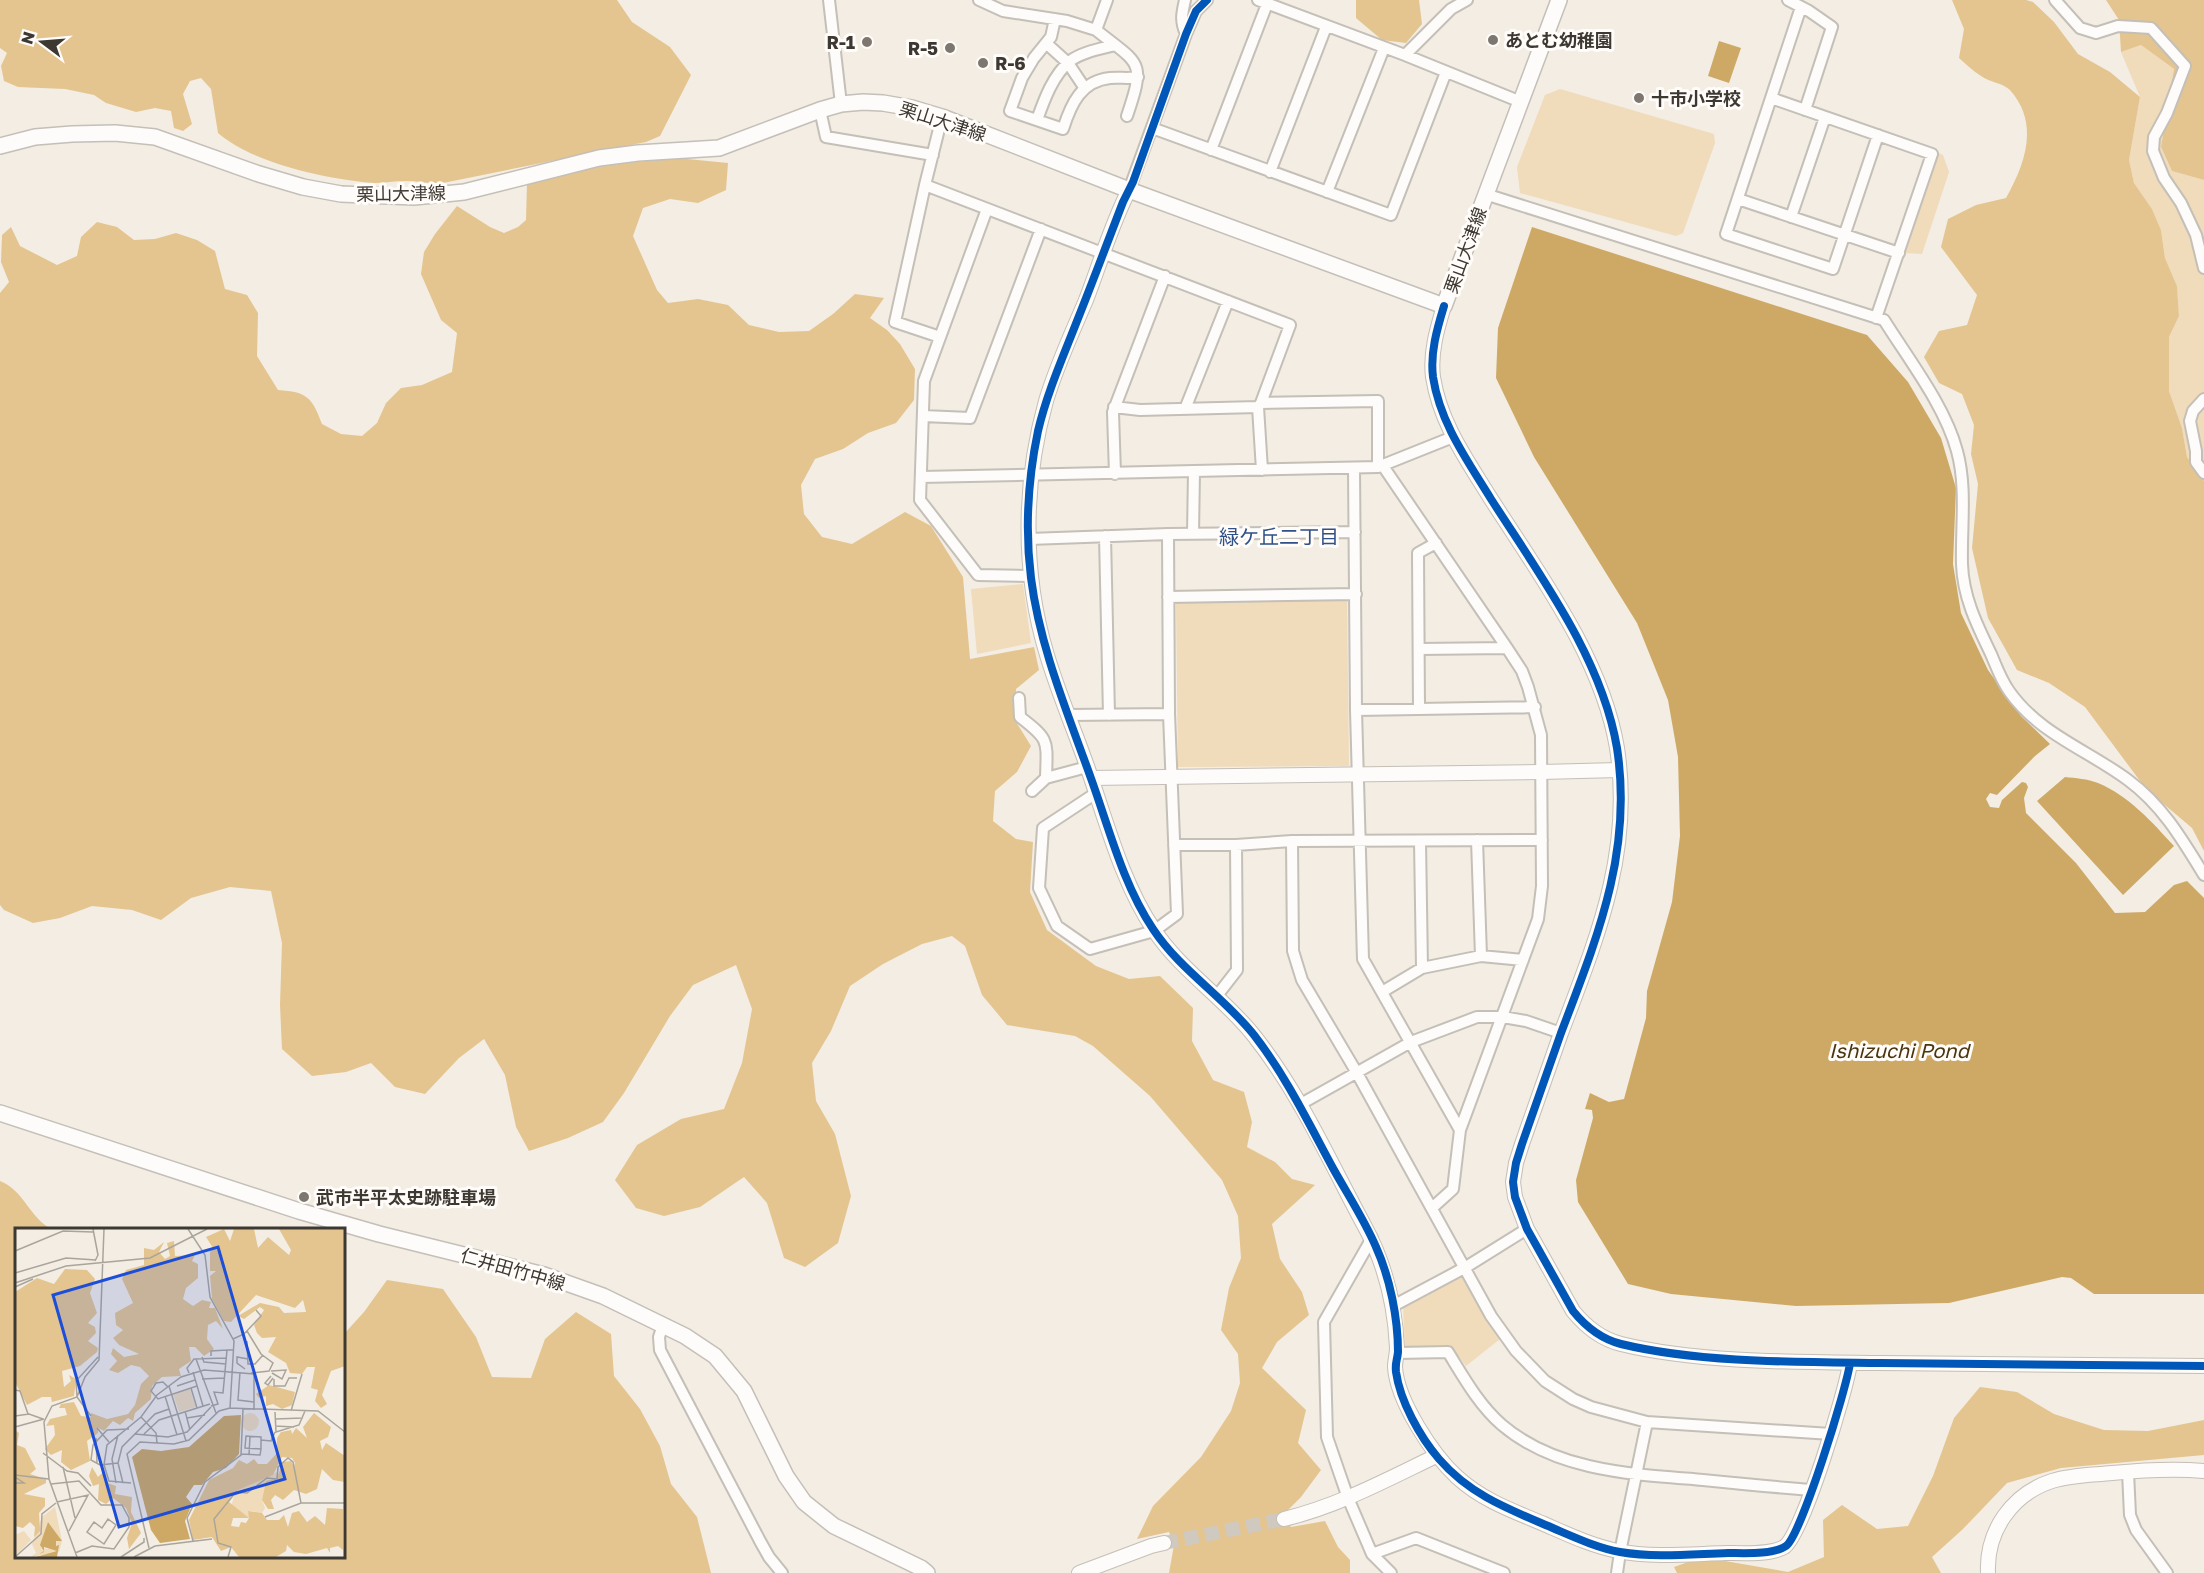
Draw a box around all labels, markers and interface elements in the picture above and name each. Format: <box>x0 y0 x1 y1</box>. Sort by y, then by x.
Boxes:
north arrow <box>12 12 72 72</box>
text: N <box>16 29 39 46</box>
place label: あとむ幼稚園 <box>1505 29 1613 51</box>
place label: R-1 <box>826 31 855 53</box>
marker: あとむ幼稚園 <box>1486 33 1500 47</box>
marker: R-1 <box>860 35 874 49</box>
place label: R-5 <box>908 37 938 59</box>
marker: R-5 <box>943 41 957 55</box>
place label: R-6 <box>995 52 1026 74</box>
marker: R-6 <box>976 56 990 70</box>
place label: 十市小学校 <box>1651 87 1741 109</box>
marker: 十市小学校 <box>1632 91 1646 105</box>
street label: 栗山大津線 <box>897 97 989 145</box>
street label: 栗山大津線 <box>356 181 446 205</box>
street label: 栗山大津線 <box>1439 204 1491 296</box>
district label: 緑ケ丘二丁目 <box>1219 524 1339 548</box>
water label: Ishizuchi Pond <box>1829 1038 1972 1062</box>
place label: 武市半平太史跡駐車場 <box>316 1186 496 1208</box>
marker: 武市半平太史跡駐車場 <box>297 1190 311 1204</box>
inset map <box>15 1228 345 1558</box>
street label: 仁井田竹中線 <box>458 1244 568 1294</box>

